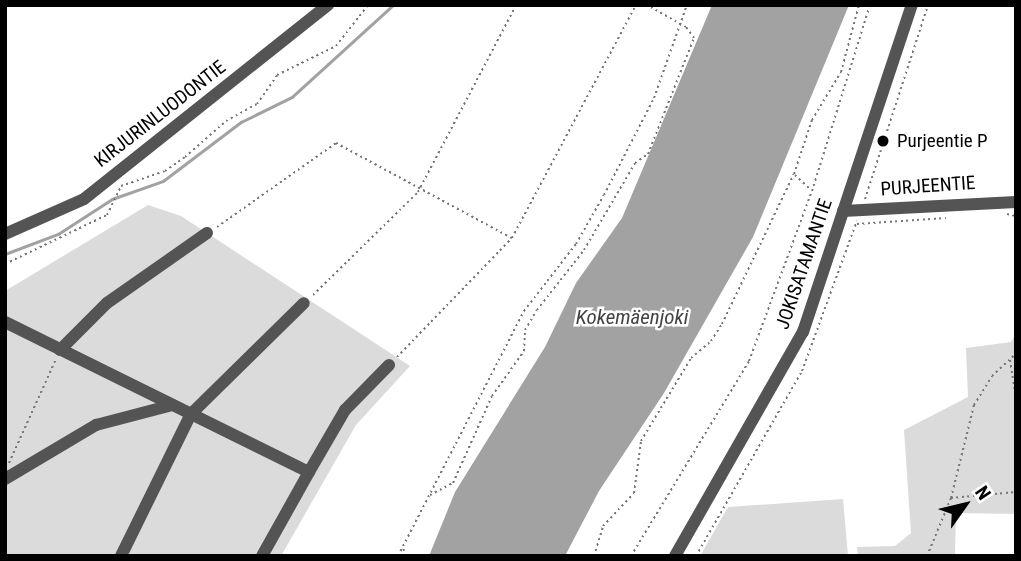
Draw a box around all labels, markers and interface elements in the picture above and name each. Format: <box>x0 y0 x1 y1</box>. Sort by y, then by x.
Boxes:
street label: KIRJURINLUODONTIE <box>90 56 230 172</box>
place label: Purjeentie P <box>897 130 988 152</box>
marker: Purjeentie P <box>875 133 891 149</box>
street label: PURJEENTIE <box>880 171 976 201</box>
street label: JOKISATAMANTIE <box>771 196 837 332</box>
water label: Kokemäenjoki <box>576 304 688 330</box>
north arrow <box>930 470 1000 540</box>
text: N <box>970 482 996 504</box>

